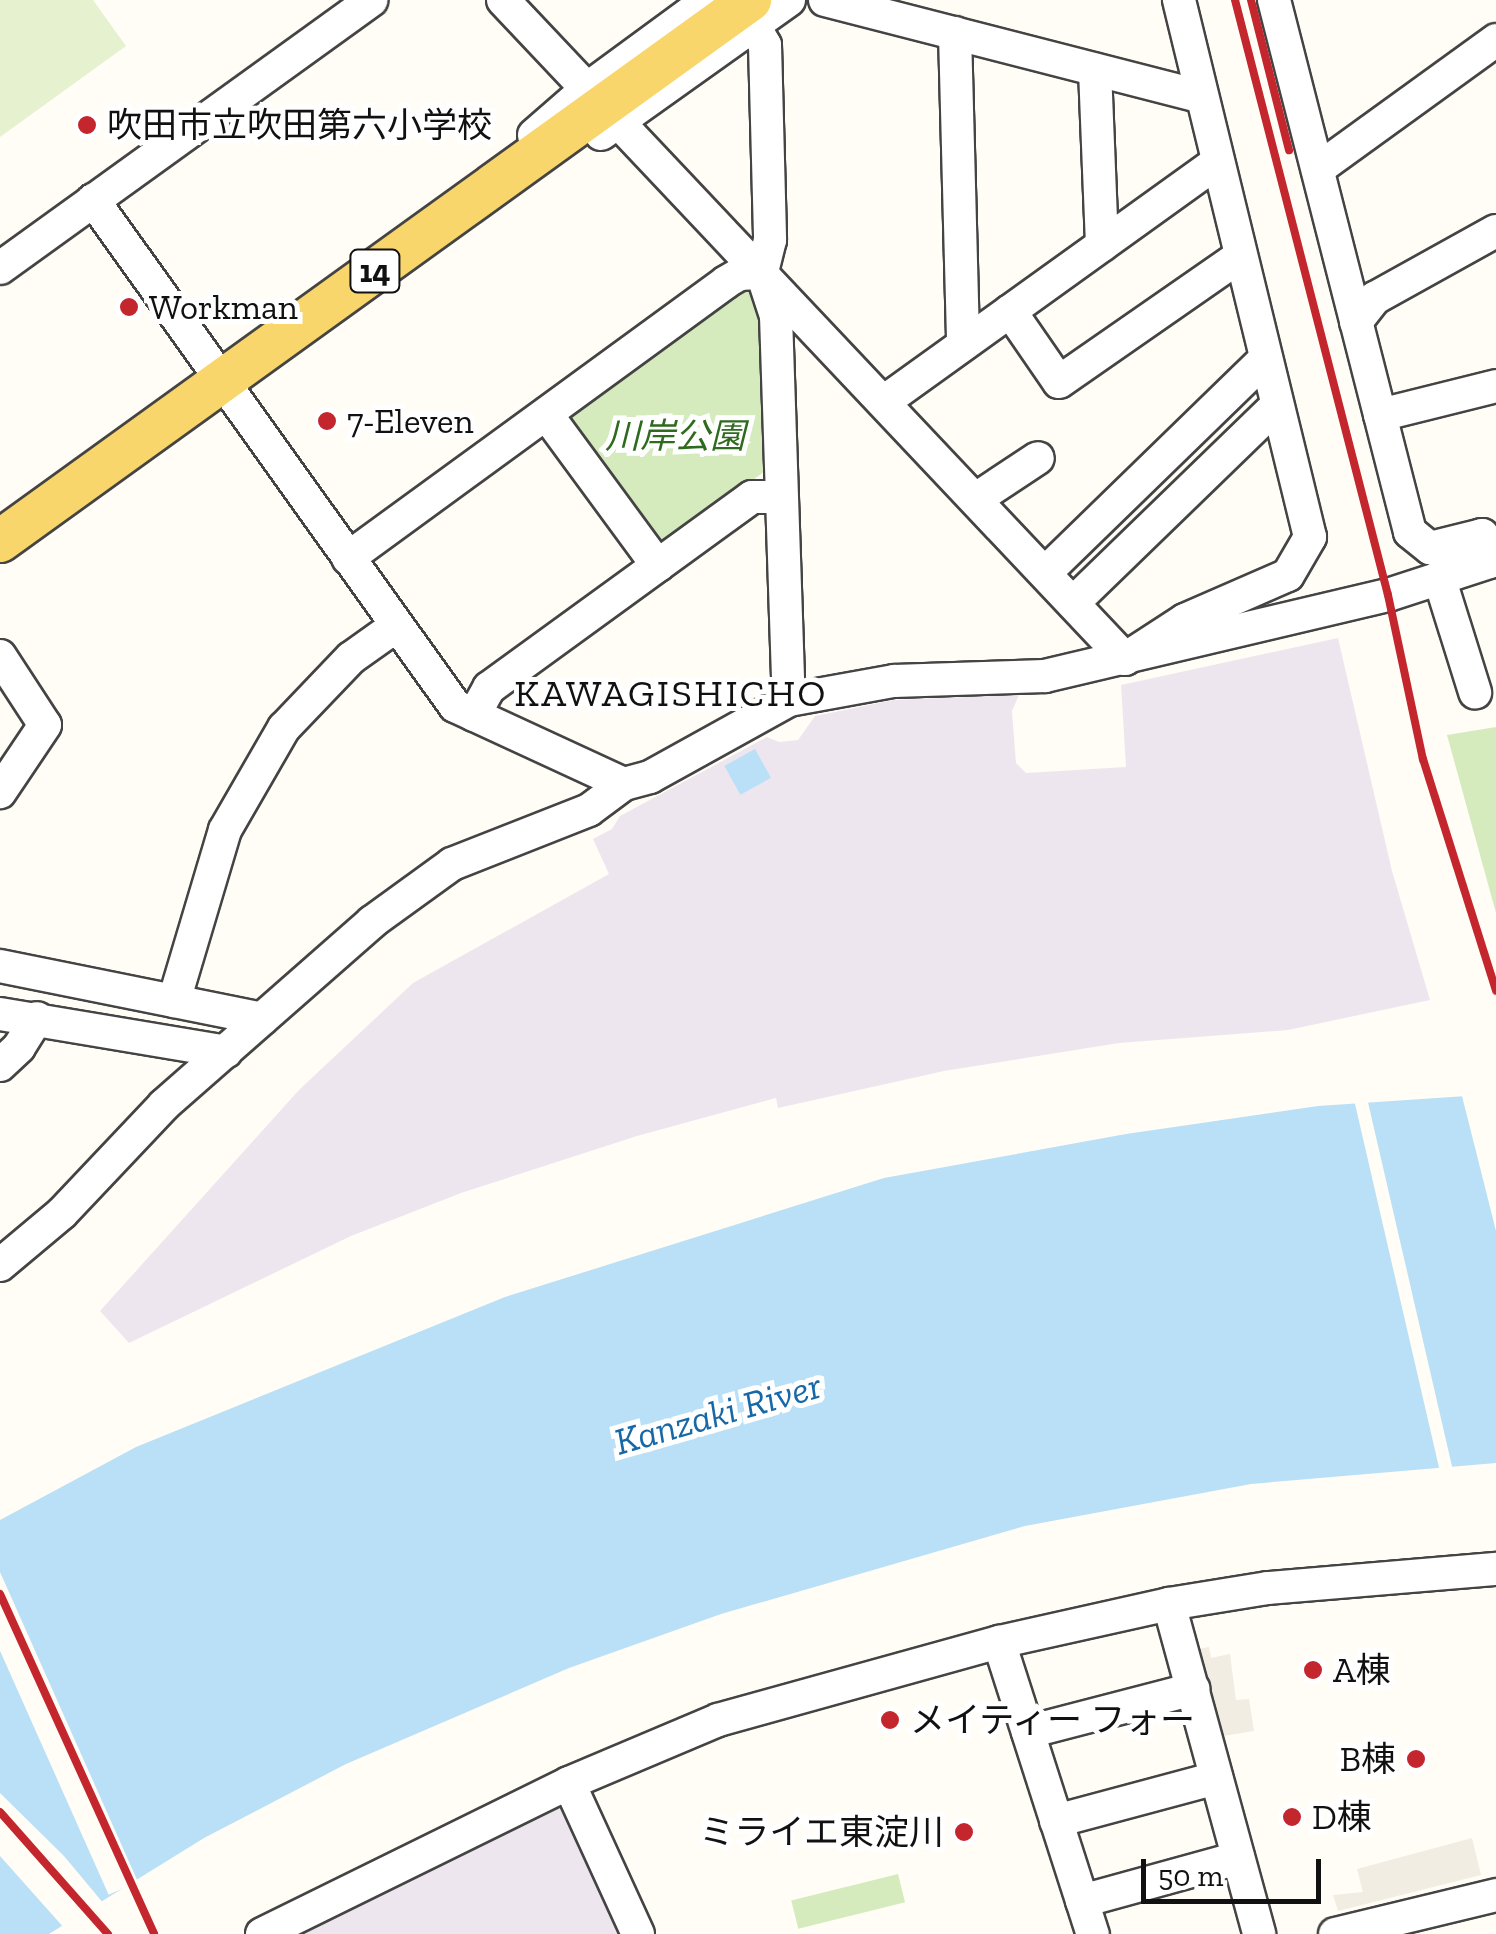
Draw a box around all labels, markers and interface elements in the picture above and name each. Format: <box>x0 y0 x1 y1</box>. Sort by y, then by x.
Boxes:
place label: 吹田市立吹田第六小学校 <box>107 104 492 146</box>
marker: 吹田市立吹田第六小学校 <box>76 114 98 136</box>
road number: 14 <box>348 244 402 298</box>
place label: Workman <box>149 286 298 328</box>
marker: Workman <box>118 296 140 318</box>
place label: 7-Eleven <box>347 400 473 442</box>
marker: 7-Eleven <box>316 410 338 432</box>
park label: 川岸公園 <box>605 415 745 457</box>
district label: KAWAGISHICHO <box>514 671 828 717</box>
water label: Kanzaki River <box>609 1363 827 1465</box>
place label: A棟 <box>1333 1649 1391 1691</box>
marker: A棟 <box>1302 1659 1324 1681</box>
place label: メイティー フォー <box>910 1699 1198 1741</box>
marker: メイティー フォー <box>879 1709 901 1731</box>
place label: B棟 <box>1340 1738 1396 1780</box>
marker: B棟 <box>1405 1748 1427 1770</box>
place label: D棟 <box>1312 1796 1372 1838</box>
marker: D棟 <box>1281 1806 1303 1828</box>
place label: ミライエ東淀川 <box>699 1811 944 1853</box>
marker: ミライエ東淀川 <box>953 1821 975 1843</box>
scale bar <box>1146 1839 1326 1901</box>
text: 50 m <box>1158 1858 1223 1894</box>

